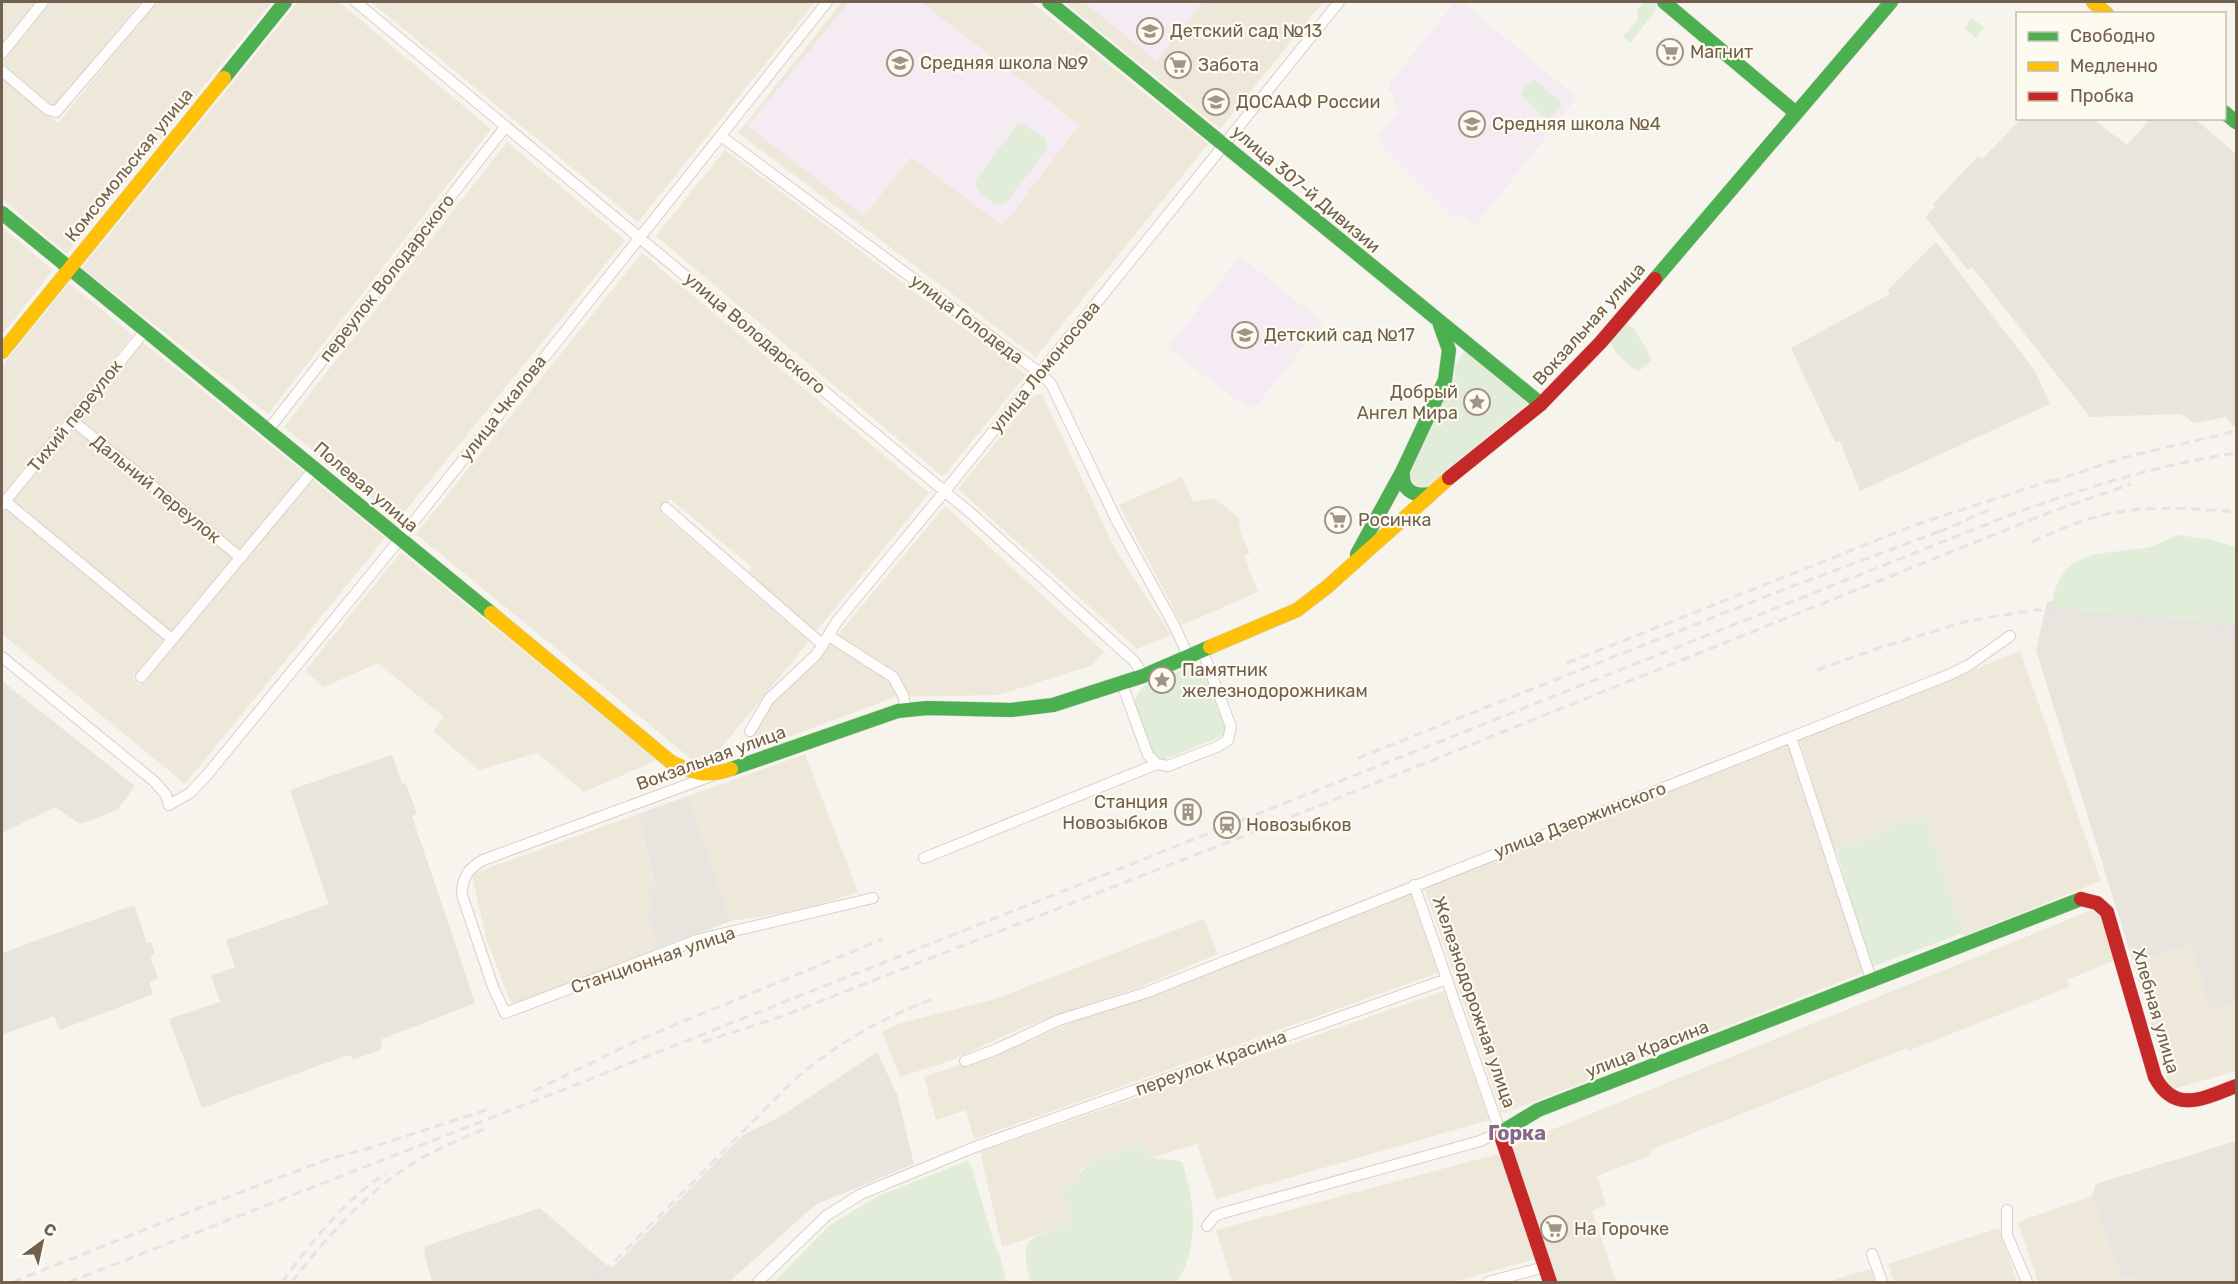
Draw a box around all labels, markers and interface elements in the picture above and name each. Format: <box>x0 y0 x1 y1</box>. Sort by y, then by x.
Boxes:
legend <box>2016 12 2226 120</box>
school or university icon: Детский сад №13 <box>1135 16 1165 46</box>
place label: Детский сад №13 <box>1170 20 1322 42</box>
text: Свободно <box>2070 25 2155 47</box>
supermarket icon: Магнит <box>1655 37 1685 67</box>
place label: Магнит <box>1690 41 1753 63</box>
school or university icon: Средняя школа №9 <box>885 48 915 78</box>
supermarket icon: Забота <box>1163 50 1193 80</box>
place label: Средняя школа №9 <box>920 52 1088 74</box>
place label: Забота <box>1198 54 1259 76</box>
text: Медленно <box>2070 55 2158 77</box>
street label: Комсомольская улица <box>60 84 198 246</box>
text: Пробка <box>2070 85 2134 107</box>
school or university icon: ДОСААФ России <box>1201 87 1231 117</box>
place label: ДОСААФ России <box>1236 91 1381 113</box>
school or university icon: Средняя школа №4 <box>1457 109 1487 139</box>
place label: Средняя школа №4 <box>1492 113 1661 135</box>
street label: улица 307-й Дивизии <box>1227 120 1385 258</box>
street label: переулок Володарского <box>315 190 459 366</box>
street label: Вокзальная улица <box>1528 258 1650 390</box>
street label: улица Володарского <box>680 267 830 399</box>
street label: улица Голодеда <box>906 269 1028 369</box>
street label: улица Ломоносова <box>985 297 1105 437</box>
school or university icon: Детский сад №17 <box>1230 320 1260 350</box>
place label: Детский сад №17 <box>1264 324 1415 346</box>
street label: улица Чкалова <box>455 351 551 465</box>
street label: Тихий переулок <box>23 355 127 477</box>
place label: Добрый Ангел Мира <box>1357 381 1458 424</box>
place icon: Добрый Ангел Мира <box>1462 387 1492 417</box>
street label: Дальний переулок <box>87 430 225 548</box>
street label: Полевая улица <box>309 437 423 537</box>
supermarket icon: Росинка <box>1323 505 1353 535</box>
place label: Росинка <box>1358 509 1431 531</box>
place label: Памятник железнодорожникам <box>1182 659 1368 702</box>
place icon: Памятник железнодорожникам <box>1147 665 1177 695</box>
street label: Вокзальная улица <box>633 721 789 795</box>
street label: улица Дзержинского <box>1491 777 1669 863</box>
place label: Станция Новозыбков <box>1062 791 1168 834</box>
building icon: Станция Новозыбков <box>1173 797 1203 827</box>
station icon: Новозыбков <box>1212 810 1242 840</box>
place label: Новозыбков <box>1246 814 1352 836</box>
street label: Железнодорожная улица <box>1427 893 1521 1111</box>
street label: Станционная улица <box>568 922 738 998</box>
street label: Хлебная улица <box>2128 946 2184 1076</box>
street label: улица Красина <box>1582 1015 1712 1083</box>
street label: переулок Красина <box>1132 1025 1290 1101</box>
district label: Горка <box>1488 1121 1546 1145</box>
north arrow <box>12 1212 72 1272</box>
supermarket icon: На Горочке <box>1539 1214 1569 1244</box>
place label: На Горочке <box>1574 1218 1669 1240</box>
text: С <box>40 1219 60 1241</box>

